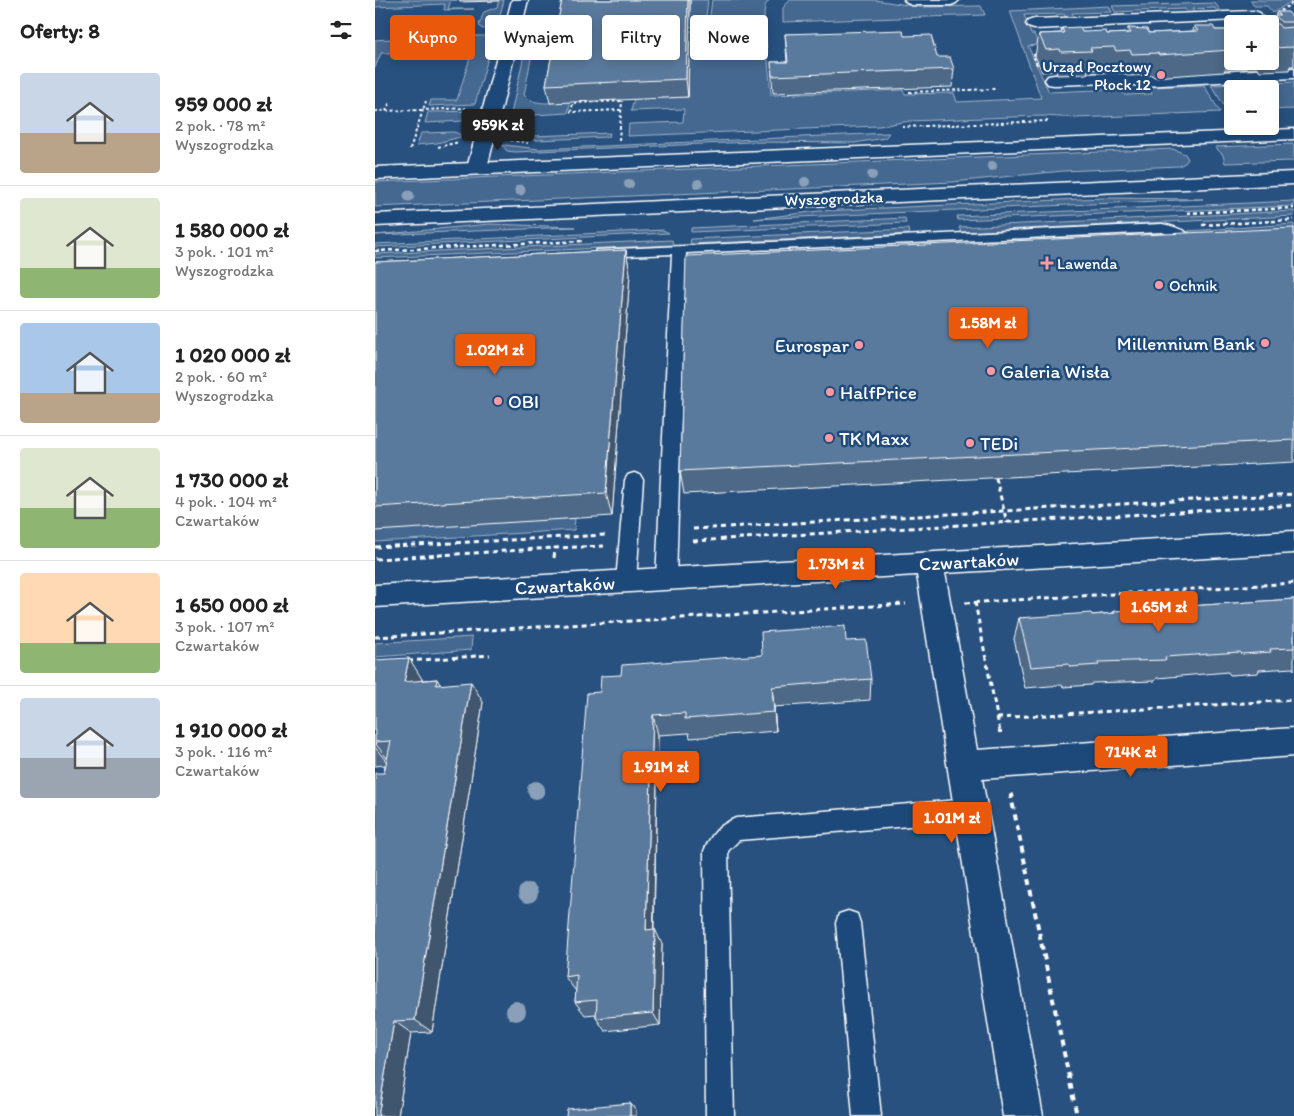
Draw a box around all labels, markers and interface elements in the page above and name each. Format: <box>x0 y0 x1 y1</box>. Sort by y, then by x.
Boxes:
chip: Kupno <box>390 15 475 60</box>
chip: Wynajem <box>485 15 592 60</box>
chip: Filtry <box>602 15 680 60</box>
chip: Nowe <box>690 15 768 60</box>
map controls <box>1224 15 1279 135</box>
button: + <box>1224 15 1279 70</box>
icon: filters <box>327 16 355 44</box>
text: Oferty: 8 <box>20 18 100 43</box>
place label: Urząd Pocztowy Płock 12 <box>1042 57 1152 94</box>
marker: Urząd Pocztowy Płock 12 <box>1155 69 1167 81</box>
button: − <box>1224 80 1279 135</box>
text: 959 000 zł <box>175 91 272 116</box>
icon: home <box>60 93 120 153</box>
pin: 959K zł <box>452 108 544 151</box>
text: 959K zł <box>473 115 523 134</box>
text: 2 pok. · 78 m² <box>175 116 266 135</box>
text: Wyszogrodzka <box>175 135 274 154</box>
street label: Wyszogrodzka <box>784 187 884 210</box>
text: 1 580 000 zł <box>175 217 289 242</box>
icon: home <box>60 218 120 278</box>
text: 3 pok. · 101 m² <box>175 242 274 261</box>
place label: Lawenda <box>1057 254 1118 273</box>
marker: Lawenda <box>1041 257 1053 269</box>
text: Wyszogrodzka <box>175 261 274 280</box>
place label: Ochnik <box>1169 276 1218 295</box>
marker: Ochnik <box>1153 279 1165 291</box>
pin: 1.58M zł <box>936 306 1040 349</box>
text: 1.58M zł <box>960 313 1016 332</box>
place label: Millennium Bank <box>1117 332 1255 355</box>
pin: 1.02M zł <box>443 334 547 376</box>
place label: Eurospar <box>775 334 849 357</box>
marker: Millennium Bank <box>1259 337 1271 349</box>
marker: Eurospar <box>853 339 865 351</box>
text: 1.02M zł <box>466 340 524 359</box>
text: 1 020 000 zł <box>175 342 290 367</box>
icon: home <box>60 343 120 403</box>
place label: Galeria Wisła <box>1001 360 1110 383</box>
marker: Galeria Wisła <box>985 365 997 377</box>
text: 2 pok. · 60 m² <box>175 367 267 386</box>
place label: HalfPrice <box>840 381 917 404</box>
text: Wyszogrodzka <box>175 386 274 405</box>
marker: HalfPrice <box>824 386 836 398</box>
place label: OBI <box>508 390 539 413</box>
marker: OBI <box>492 395 504 407</box>
place label: TK Maxx <box>839 427 909 450</box>
marker: TK Maxx <box>823 432 835 444</box>
place label: TEDi <box>980 432 1018 455</box>
marker: TEDi <box>964 437 976 449</box>
text: 1 730 000 zł <box>175 467 288 492</box>
icon: home <box>60 468 120 528</box>
text: 4 pok. · 104 m² <box>175 492 277 511</box>
text: Czwartaków <box>175 511 259 530</box>
street label: Czwartaków <box>918 547 1020 576</box>
pin: 1.73M zł <box>784 548 888 590</box>
text: 1.73M zł <box>808 554 864 573</box>
street label: Czwartaków <box>514 571 616 600</box>
pin: 1.65M zł <box>1107 590 1211 633</box>
text: 1 650 000 zł <box>175 592 289 617</box>
icon: home <box>60 593 120 653</box>
text: 1.65M zł <box>1131 597 1187 616</box>
text: 3 pok. · 107 m² <box>175 617 274 636</box>
text: Czwartaków <box>175 636 259 655</box>
text: 1 910 000 zł <box>175 717 287 742</box>
icon: home <box>60 718 120 778</box>
pin: 714K zł <box>1085 736 1177 778</box>
text: 3 pok. · 116 m² <box>175 742 272 761</box>
text: 714K zł <box>1106 742 1156 761</box>
pin: 1.91M zł <box>609 750 713 793</box>
text: 1.91M zł <box>633 757 689 776</box>
text: Czwartaków <box>175 761 259 780</box>
pin: 1.01M zł <box>900 802 1004 844</box>
text: 1.01M zł <box>924 808 980 827</box>

